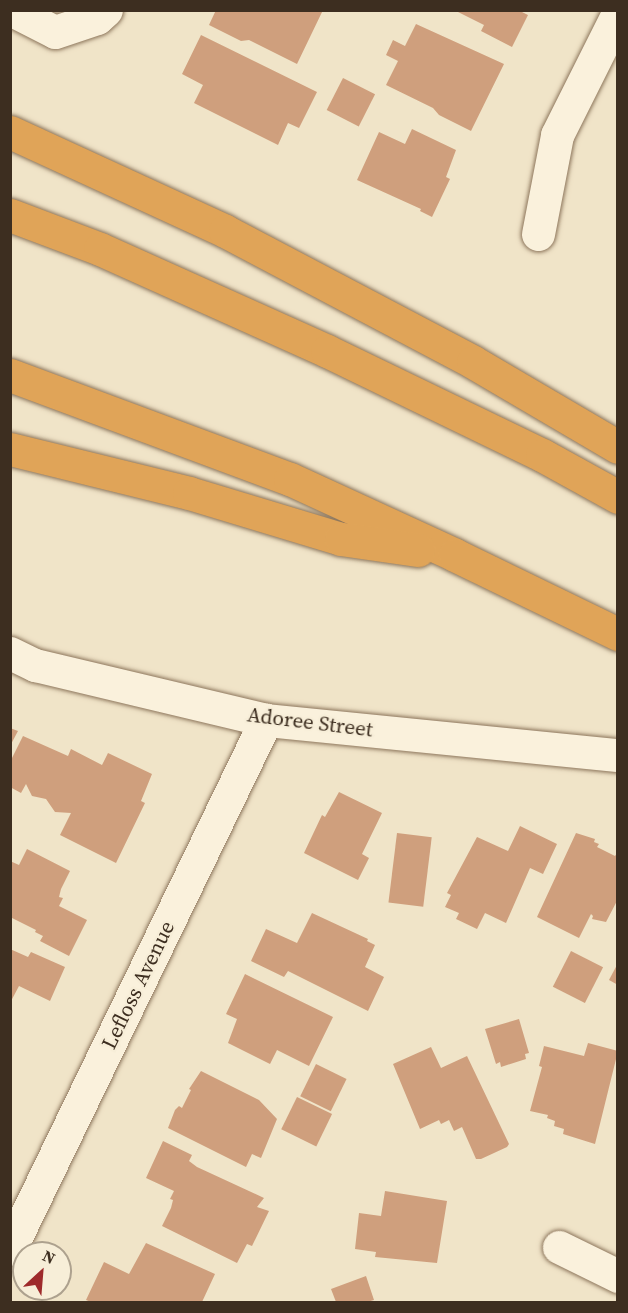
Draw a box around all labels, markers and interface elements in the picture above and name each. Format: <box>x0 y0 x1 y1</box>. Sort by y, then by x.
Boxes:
street label: Adoree Street <box>246 702 374 742</box>
street label: Lefloss Avenue <box>96 917 180 1053</box>
north arrow <box>12 1241 72 1301</box>
text: N <box>39 1244 59 1269</box>

